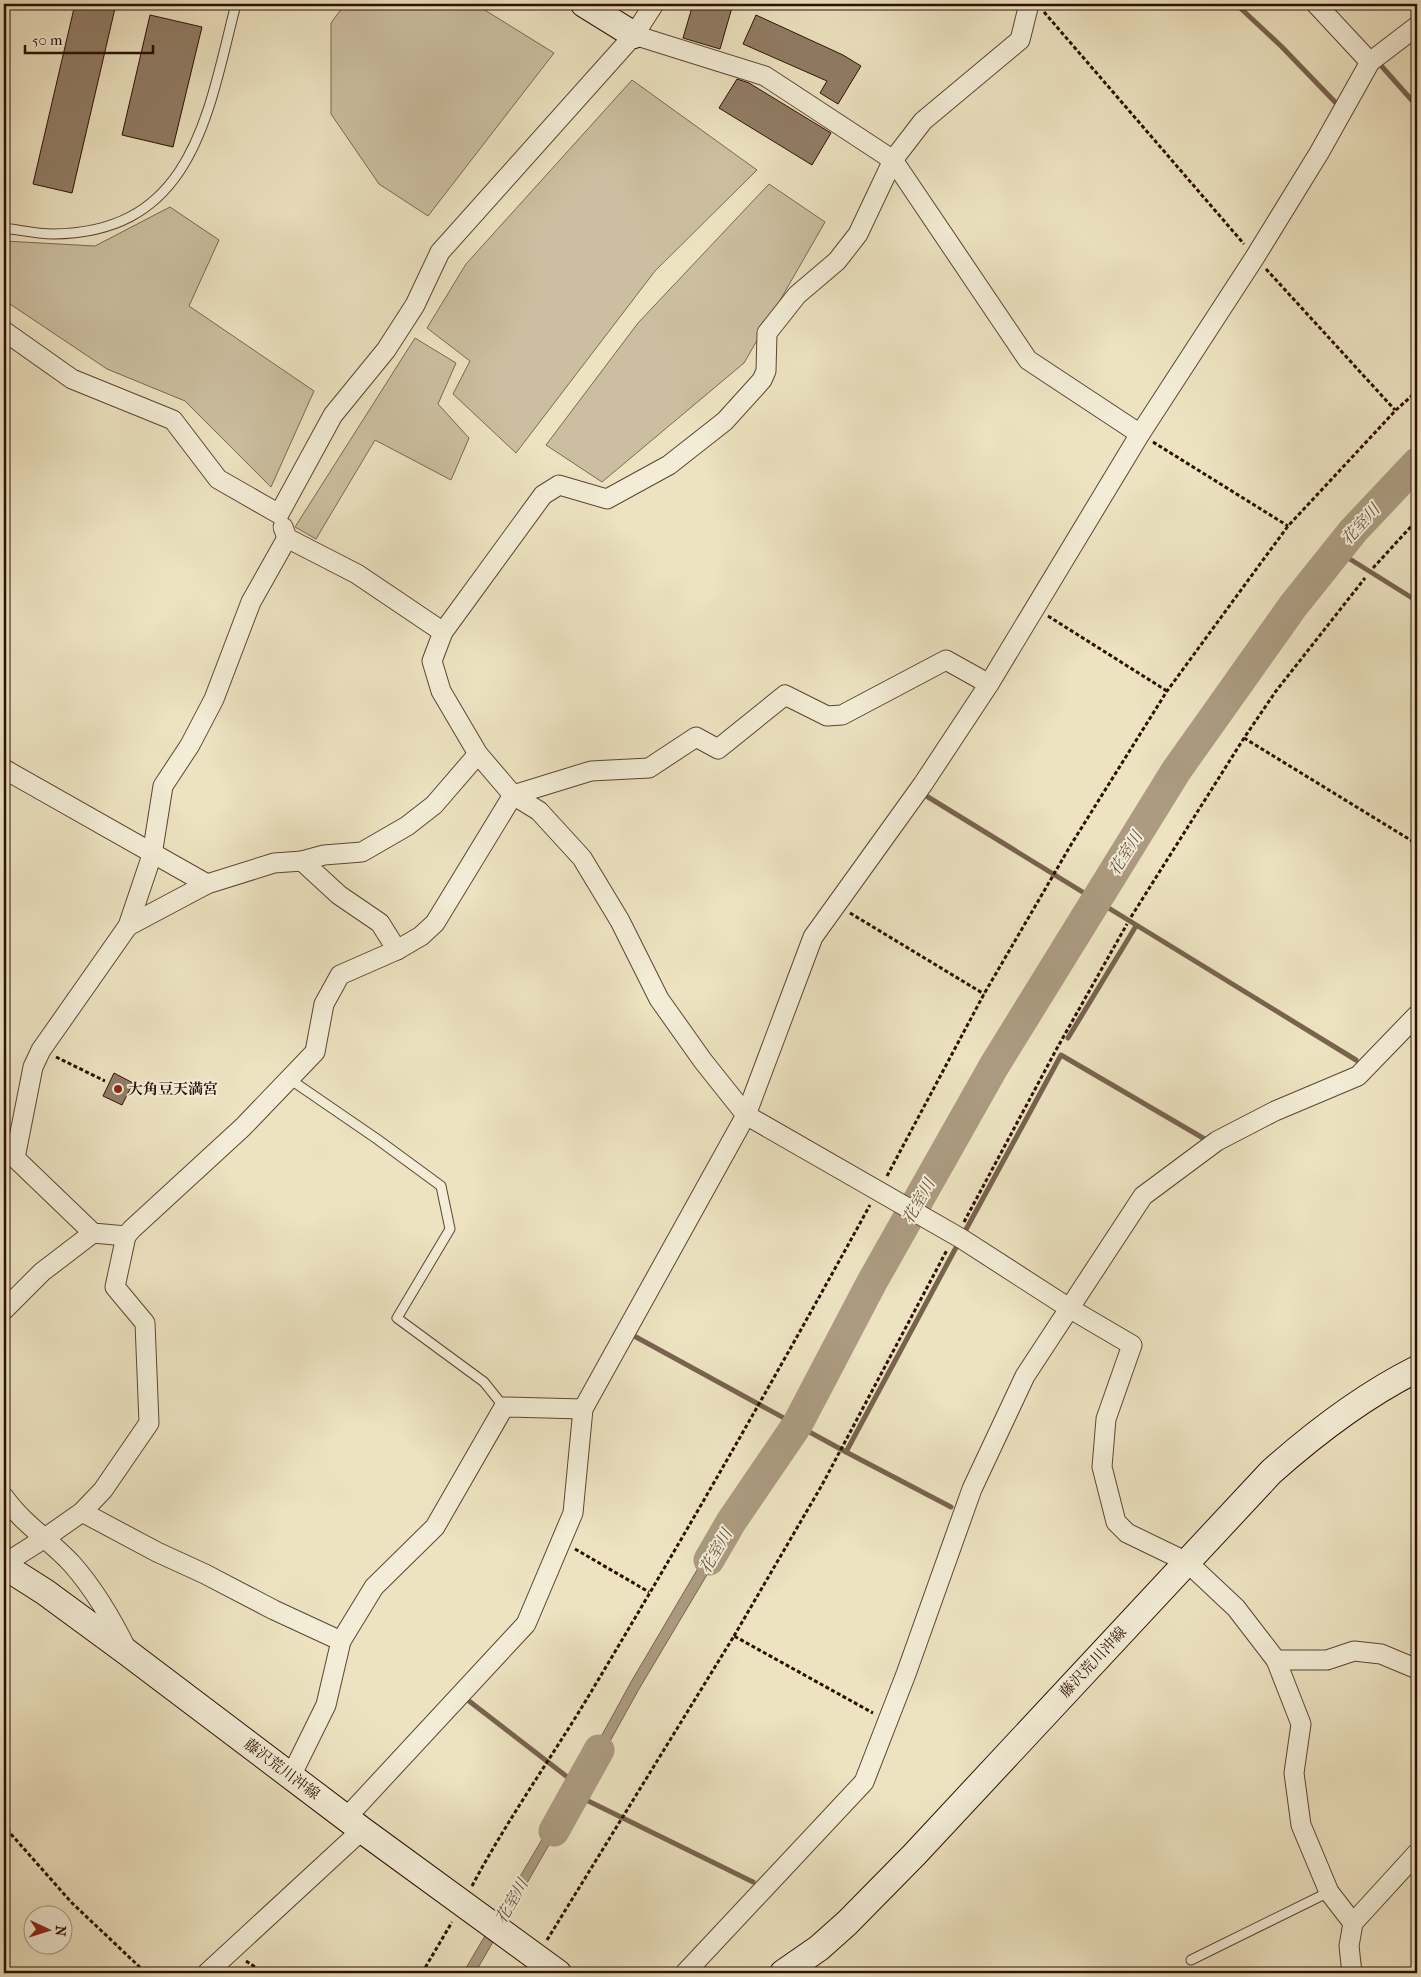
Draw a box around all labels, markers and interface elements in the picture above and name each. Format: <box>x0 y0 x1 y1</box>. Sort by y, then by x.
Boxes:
scale bar <box>25 22 152 54</box>
text: 50 m <box>32 31 63 49</box>
water label: 花室川 <box>1337 499 1385 549</box>
water label: 花室川 <box>1105 826 1147 879</box>
place label: 大角豆天満宮 <box>128 1080 218 1098</box>
marker: 大角豆天満宮 <box>112 1083 124 1095</box>
water label: 花室川 <box>898 1174 939 1227</box>
water label: 花室川 <box>695 1524 737 1577</box>
street label: 藤沢荒川沖線 <box>1056 1623 1130 1701</box>
street label: 藤沢荒川沖線 <box>241 1735 323 1803</box>
water label: 花室川 <box>491 1874 533 1927</box>
north arrow <box>22 1904 72 1954</box>
text: N <box>52 1925 69 1937</box>

